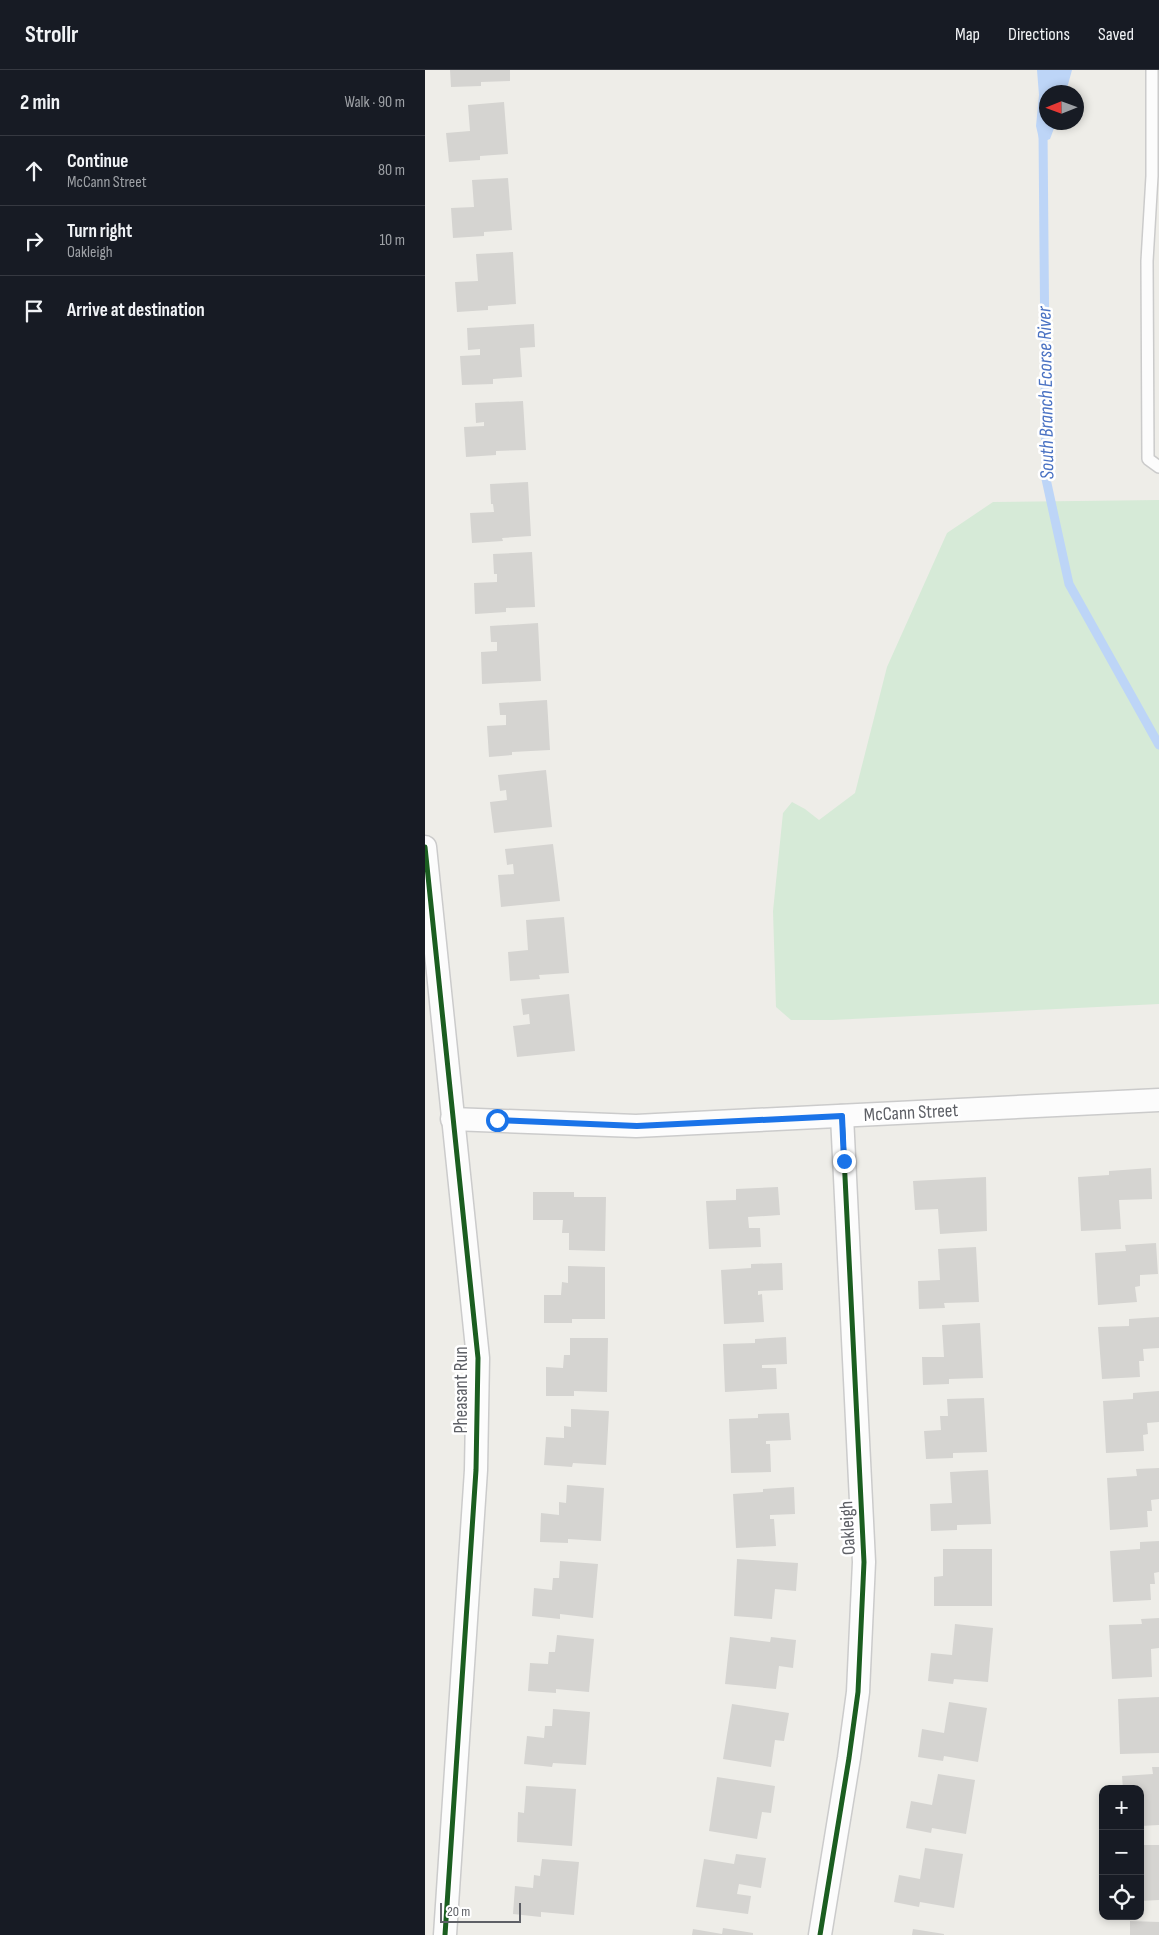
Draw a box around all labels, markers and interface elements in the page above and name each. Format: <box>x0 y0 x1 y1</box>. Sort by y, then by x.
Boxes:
text: Strollr <box>25 20 79 49</box>
text: Map <box>955 24 980 45</box>
text: Directions <box>1008 24 1070 45</box>
text: Saved <box>1098 24 1134 45</box>
north arrow <box>1039 85 1084 130</box>
text: 2 min <box>20 90 60 115</box>
text: Walk · 90 m <box>344 93 405 112</box>
text: Continue <box>67 150 128 173</box>
icon: ahead <box>20 157 48 185</box>
text: 80 m <box>378 161 405 180</box>
text: McCann Street <box>67 173 147 192</box>
text: Turn right <box>67 220 132 243</box>
icon: right <box>20 227 48 255</box>
text: 10 m <box>379 231 405 250</box>
text: Oakleigh <box>67 243 113 262</box>
icon: arrive <box>20 297 48 325</box>
text: Arrive at destination <box>67 299 205 322</box>
water label: South Branch Ecorse River <box>1032 305 1060 480</box>
street label: McCann Street <box>863 1099 959 1127</box>
route start <box>486 1109 509 1132</box>
route end <box>833 1150 856 1173</box>
street label: Pheasant Run <box>450 1346 473 1434</box>
street label: Oakleigh <box>835 1500 861 1556</box>
map controls <box>1099 1785 1144 1920</box>
button: + <box>1099 1785 1144 1830</box>
button: − <box>1099 1830 1144 1875</box>
button: locate <box>1099 1875 1144 1920</box>
scale bar <box>440 1900 521 1923</box>
text: 20 m <box>447 1903 470 1920</box>

